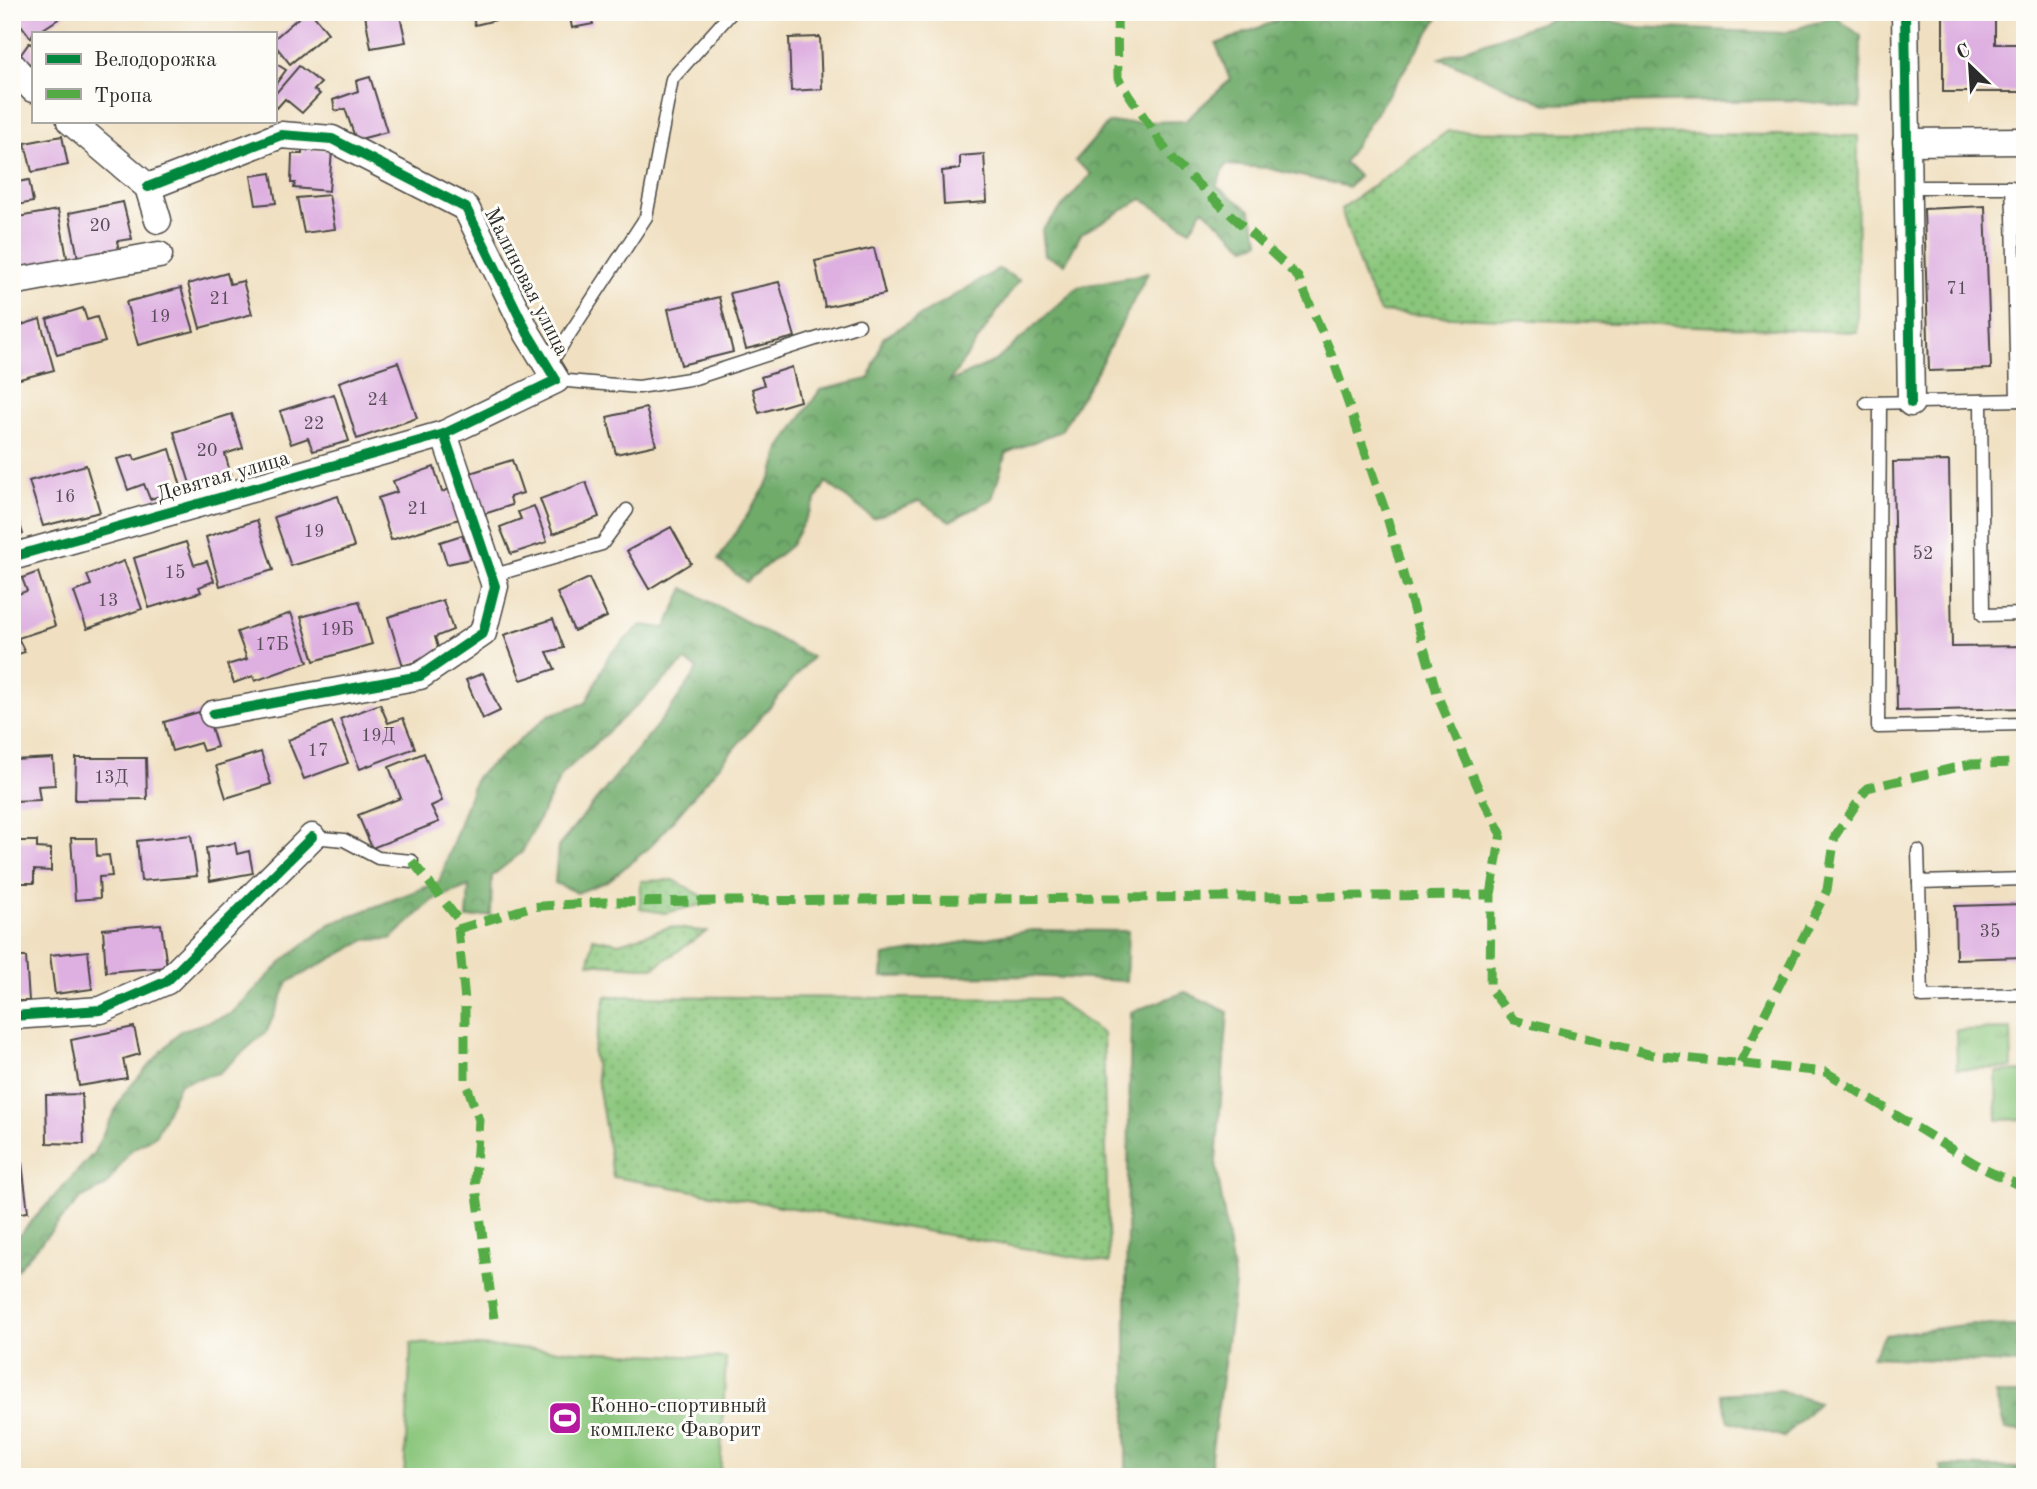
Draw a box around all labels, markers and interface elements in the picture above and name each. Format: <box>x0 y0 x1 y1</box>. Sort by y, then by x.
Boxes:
legend <box>32 32 276 122</box>
north arrow <box>1936 32 2006 102</box>
text: С <box>1954 42 1974 64</box>
text: Велодорожка <box>94 50 217 71</box>
text: Тропа <box>94 86 152 107</box>
street label: Малиновая улица <box>480 205 572 359</box>
house number: 20 <box>90 217 110 235</box>
house number: 71 <box>1947 280 1967 298</box>
house number: 21 <box>210 290 230 308</box>
house number: 19 <box>150 308 170 326</box>
house number: 24 <box>368 391 388 409</box>
house number: 22 <box>304 415 324 433</box>
house number: 20 <box>197 442 217 460</box>
street label: Девятая улица <box>154 448 292 506</box>
house number: 16 <box>55 488 75 506</box>
house number: 21 <box>408 500 428 518</box>
house number: 19 <box>304 523 324 541</box>
house number: 52 <box>1913 545 1933 563</box>
house number: 15 <box>165 564 185 582</box>
house number: 13 <box>98 592 118 610</box>
house number: 19Б <box>320 621 354 639</box>
house number: 17Б <box>255 636 289 654</box>
house number: 19Д <box>361 727 395 745</box>
house number: 17 <box>308 742 328 760</box>
house number: 13Д <box>94 769 128 787</box>
house number: 35 <box>1980 923 2000 941</box>
place label: Конно-спортивный комплекс Фаворит <box>590 1396 767 1441</box>
sports icon: Конно-спортивный комплекс Фаворит <box>546 1399 584 1437</box>

